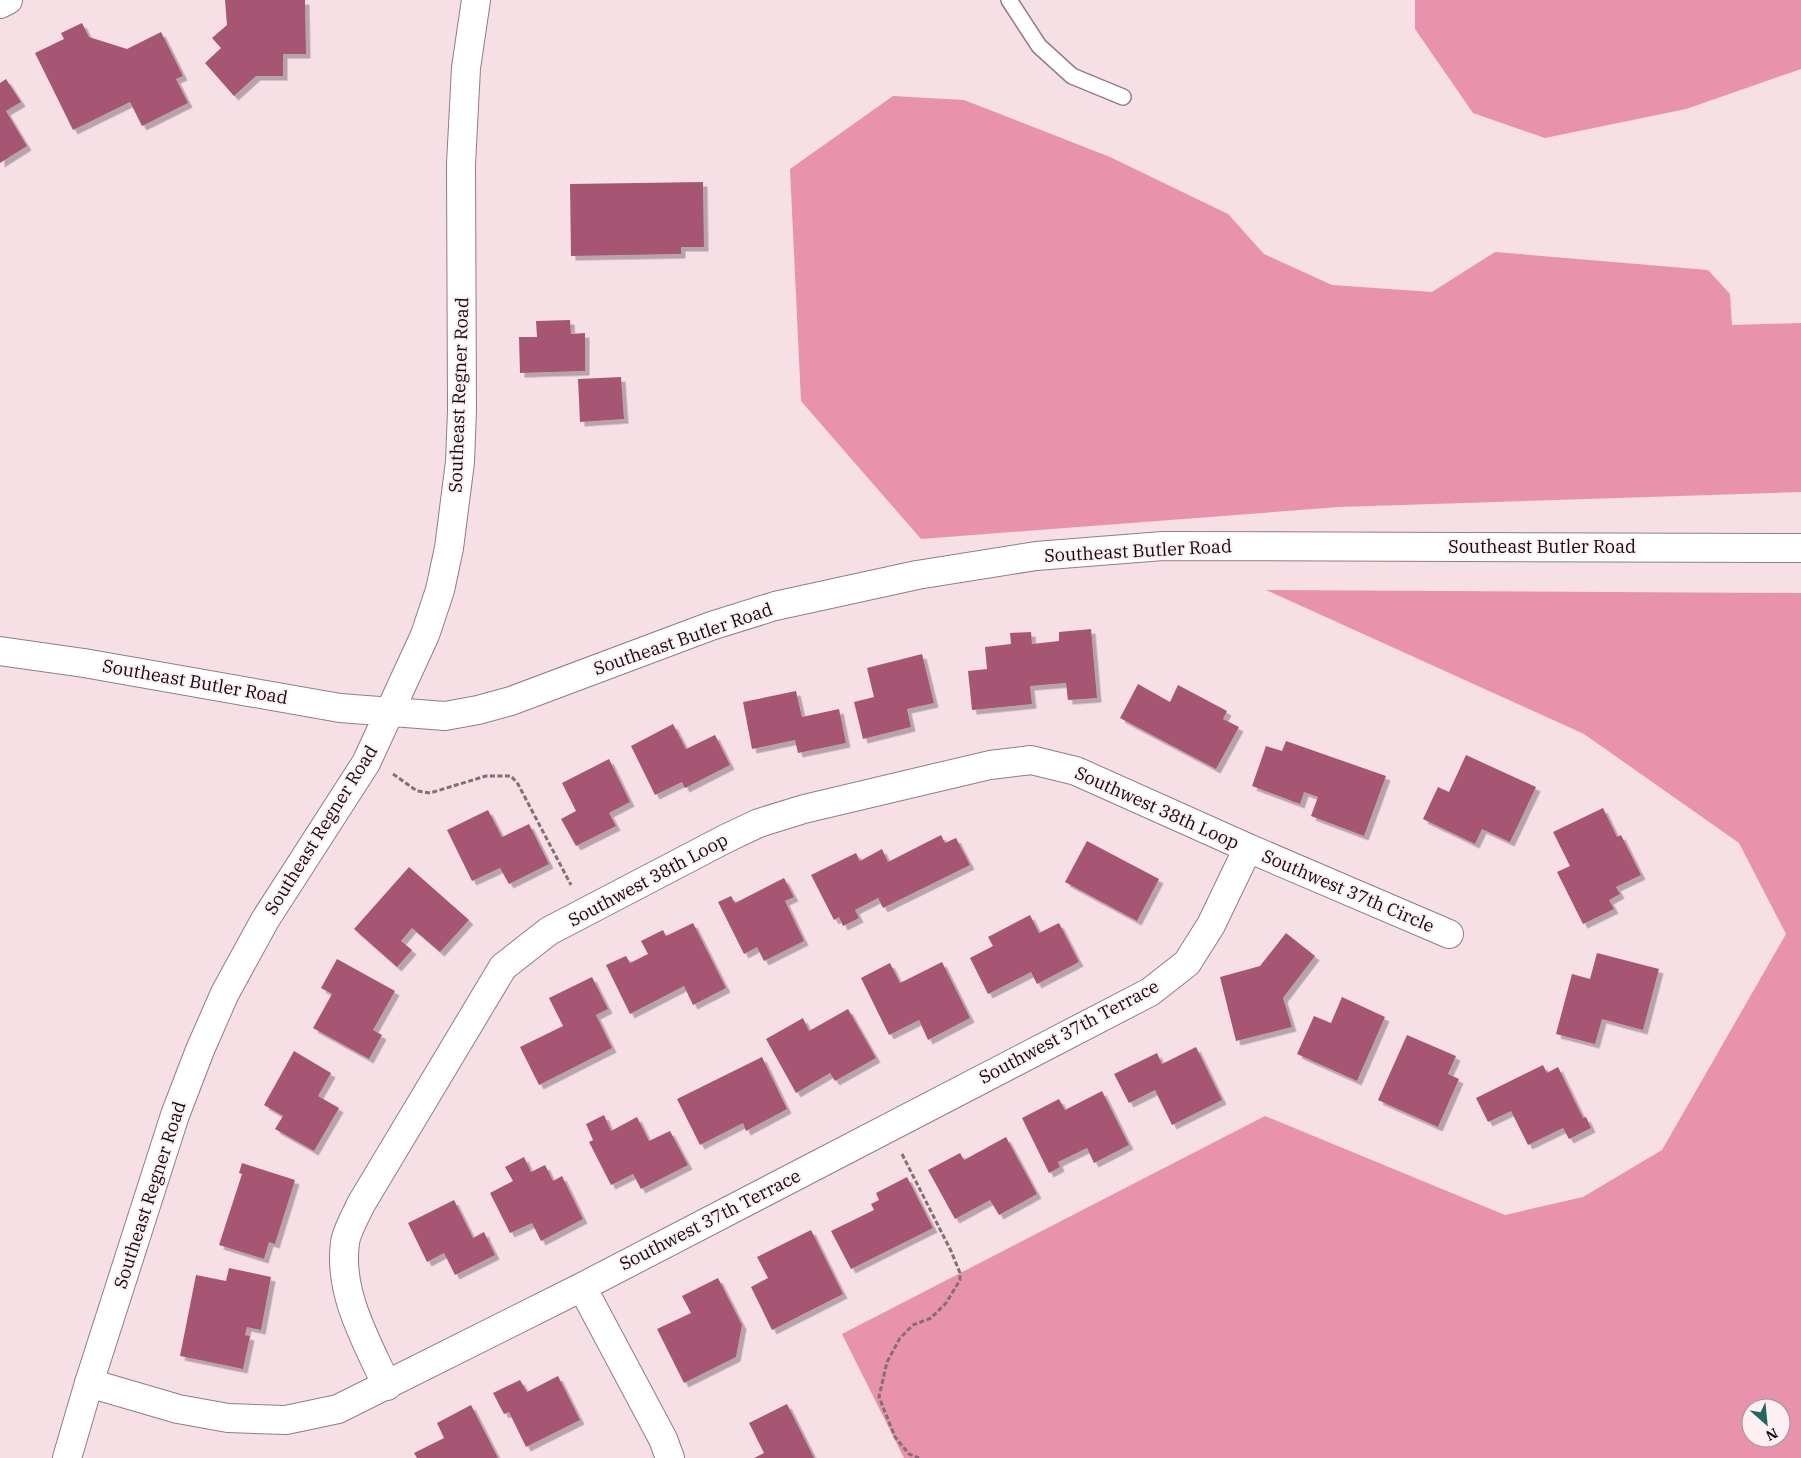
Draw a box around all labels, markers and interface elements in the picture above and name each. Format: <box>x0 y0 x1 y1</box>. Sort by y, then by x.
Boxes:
street label: Southeast Regner Road <box>444 297 473 493</box>
street label: Southeast Butler Road <box>1044 534 1232 567</box>
street label: Southeast Butler Road <box>1448 535 1636 558</box>
street label: Southeast Butler Road <box>590 597 775 680</box>
street label: Southeast Butler Road <box>101 654 290 709</box>
street label: Southeast Regner Road <box>259 741 382 919</box>
street label: Southwest 38th Loop <box>1071 761 1243 854</box>
street label: Southwest 38th Loop <box>564 828 732 931</box>
street label: Southwest 37th Circle <box>1259 844 1438 937</box>
street label: Southwest 37th Terrace <box>975 974 1163 1089</box>
street label: Southeast Regner Road <box>108 1098 191 1292</box>
street label: Southwest 37th Terrace <box>615 1164 804 1275</box>
north arrow <box>1741 1398 1791 1448</box>
text: N <box>1763 1424 1781 1445</box>

